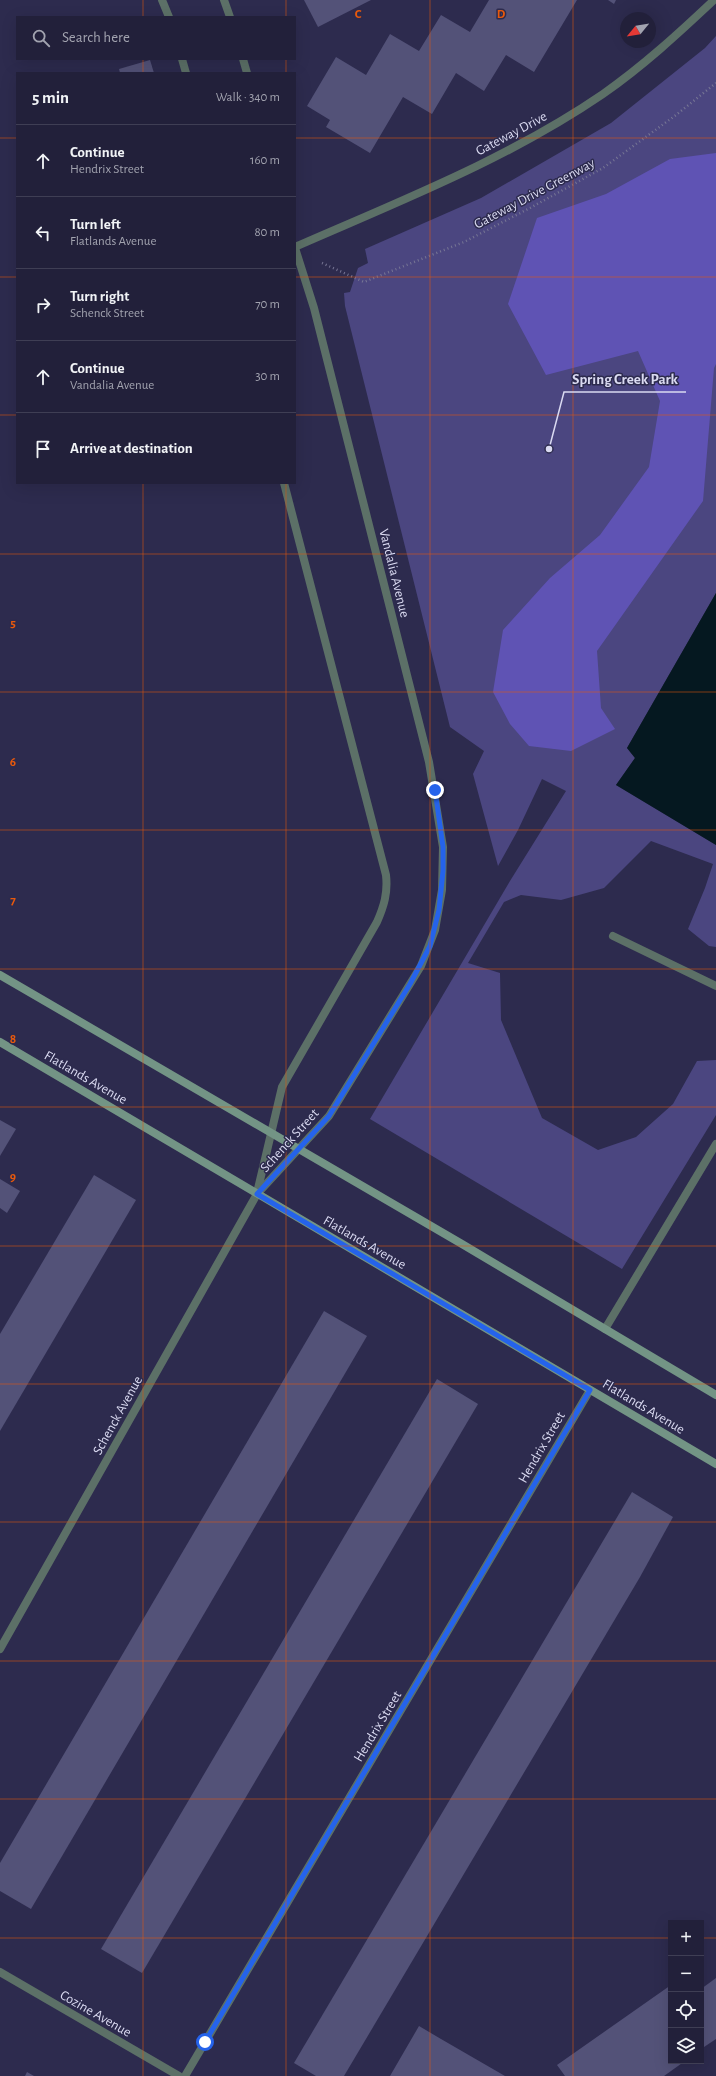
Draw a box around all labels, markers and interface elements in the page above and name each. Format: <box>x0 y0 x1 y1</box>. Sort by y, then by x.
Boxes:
text: C <box>355 8 362 21</box>
text: D <box>497 8 506 21</box>
north arrow <box>620 12 656 48</box>
search box <box>16 16 296 60</box>
icon: search <box>30 27 52 49</box>
text: Search here <box>62 30 130 45</box>
text: 5 min <box>32 89 69 106</box>
text: Walk · 340 m <box>216 91 280 104</box>
street label: Gateway Drive <box>474 109 549 158</box>
text: Continue <box>70 145 125 160</box>
icon: ahead <box>32 150 54 172</box>
text: 160 m <box>250 154 280 167</box>
street label: Gateway Drive Greenway <box>472 156 597 232</box>
text: Hendrix Street <box>70 163 144 176</box>
text: Turn left <box>70 217 121 232</box>
icon: left <box>32 222 54 244</box>
text: 80 m <box>254 226 280 239</box>
text: Flatlands Avenue <box>70 235 156 248</box>
text: Turn right <box>70 289 129 304</box>
icon: right <box>32 294 54 316</box>
text: 70 m <box>255 298 280 311</box>
text: Schenck Street <box>70 307 144 320</box>
text: Continue <box>70 361 125 376</box>
callout: Spring Creek Park <box>564 365 686 392</box>
icon: ahead <box>32 366 54 388</box>
text: 30 m <box>255 370 280 383</box>
text: Spring Creek Park <box>572 372 679 387</box>
text: Vandalia Avenue <box>70 379 154 392</box>
icon: arrive <box>32 438 54 460</box>
text: Arrive at destination <box>70 441 193 456</box>
street label: Vandalia Avenue <box>376 527 412 619</box>
text: 5 <box>10 617 16 630</box>
text: 6 <box>10 756 16 769</box>
route end <box>426 781 444 799</box>
text: 7 <box>10 894 16 907</box>
text: 8 <box>10 1033 16 1046</box>
street label: Flatlands Avenue <box>42 1049 129 1107</box>
street label: Schenck Street <box>258 1106 322 1175</box>
text: 9 <box>10 1171 16 1184</box>
street label: Flatlands Avenue <box>321 1214 408 1272</box>
street label: Schenck Avenue <box>91 1374 145 1457</box>
street label: Flatlands Avenue <box>600 1377 687 1437</box>
street label: Hendrix Street <box>516 1409 568 1485</box>
street label: Hendrix Street <box>351 1688 405 1764</box>
map controls <box>668 1920 704 2064</box>
button: + <box>668 1920 704 1956</box>
button: − <box>668 1956 704 1992</box>
street label: Cozine Avenue <box>58 1988 133 2040</box>
button: locate <box>668 1992 704 2028</box>
button: layers <box>668 2028 704 2064</box>
route start <box>196 2033 214 2051</box>

